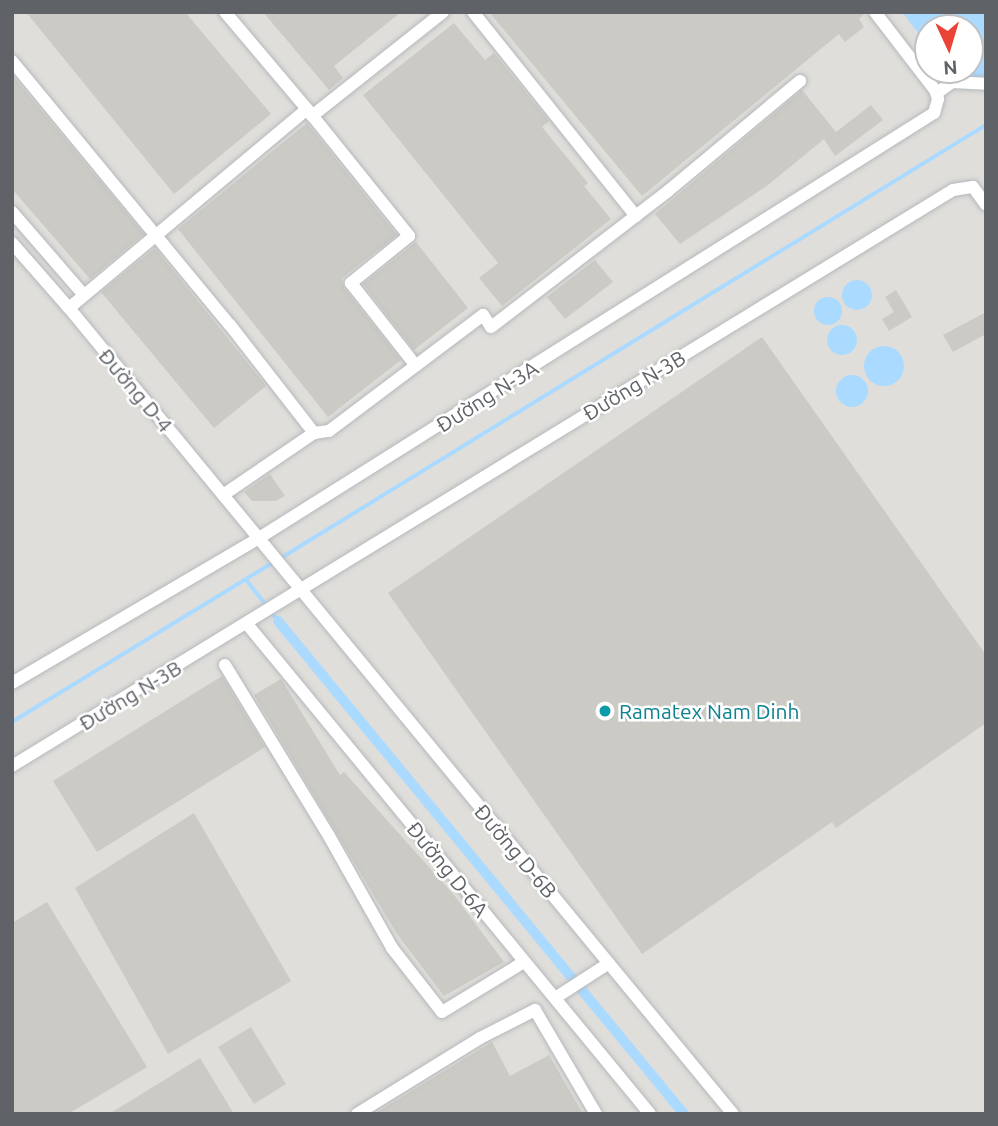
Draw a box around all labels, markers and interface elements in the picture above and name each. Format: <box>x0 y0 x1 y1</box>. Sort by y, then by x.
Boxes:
north arrow <box>914 14 984 84</box>
text: N <box>942 56 958 79</box>
street label: Đường D-4 <box>94 343 178 437</box>
street label: Đường N-3B <box>578 345 690 425</box>
street label: Đường N-3A <box>431 355 543 437</box>
street label: Đường N-3B <box>74 655 186 735</box>
place label: Ramatex Nam Dinh <box>619 698 800 724</box>
marker: Ramatex Nam Dinh <box>597 703 613 719</box>
street label: Đường D-6B <box>469 799 563 903</box>
street label: Đường D-6A <box>402 816 494 922</box>

